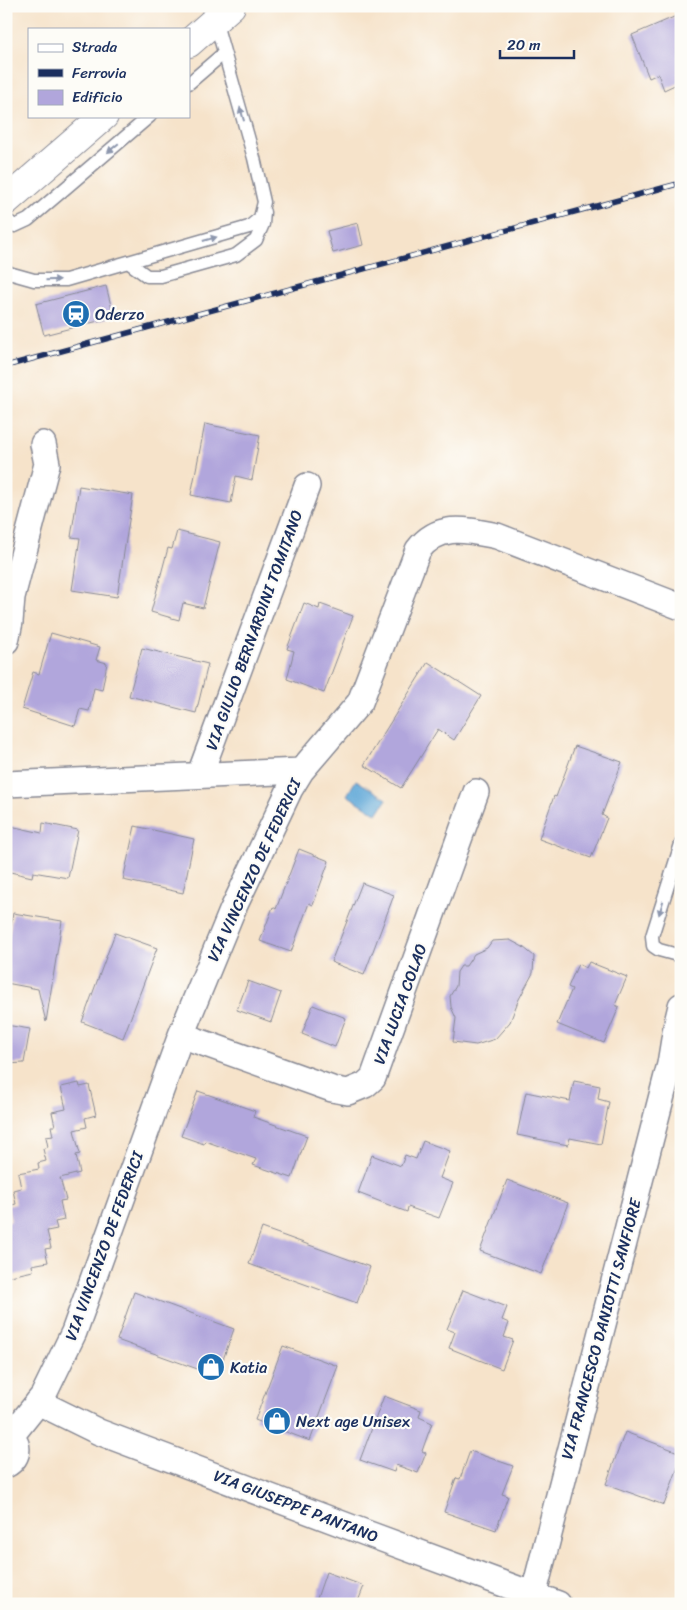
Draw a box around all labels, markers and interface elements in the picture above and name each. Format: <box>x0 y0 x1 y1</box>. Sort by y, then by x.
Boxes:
legend <box>28 28 190 118</box>
scale bar <box>500 28 573 60</box>
text: 20 m <box>507 32 541 58</box>
text: Strada <box>72 34 118 60</box>
text: Ferrovia <box>72 60 127 86</box>
text: Edificio <box>72 84 123 110</box>
one-way arrow <box>237 107 245 122</box>
one-way arrow <box>107 142 119 154</box>
one-way arrow <box>202 234 217 242</box>
one-way arrow <box>45 276 61 284</box>
station icon: Oderzo <box>61 299 91 329</box>
place label: Oderzo <box>95 300 144 329</box>
street label: VIA GIULIO BERNARDINI TOMITANO <box>197 506 311 754</box>
street label: VIA VINCENZO DE FEDERICI <box>199 772 310 967</box>
one-way arrow <box>657 900 664 915</box>
street label: VIA LUCIA COLAO <box>365 939 435 1069</box>
street label: VIA VINCENZO DE FEDERICI <box>56 1146 152 1345</box>
street label: VIA FRANCESCO DANIOTTI SANFIORE <box>552 1194 650 1463</box>
shop icon: Katia <box>196 1352 226 1382</box>
place label: Katia <box>230 1353 267 1382</box>
shop icon: Next age Unisex <box>262 1406 292 1436</box>
place label: Next age Unisex <box>296 1407 411 1436</box>
street label: VIA GIUSEPPE PANTANO <box>209 1461 383 1551</box>

